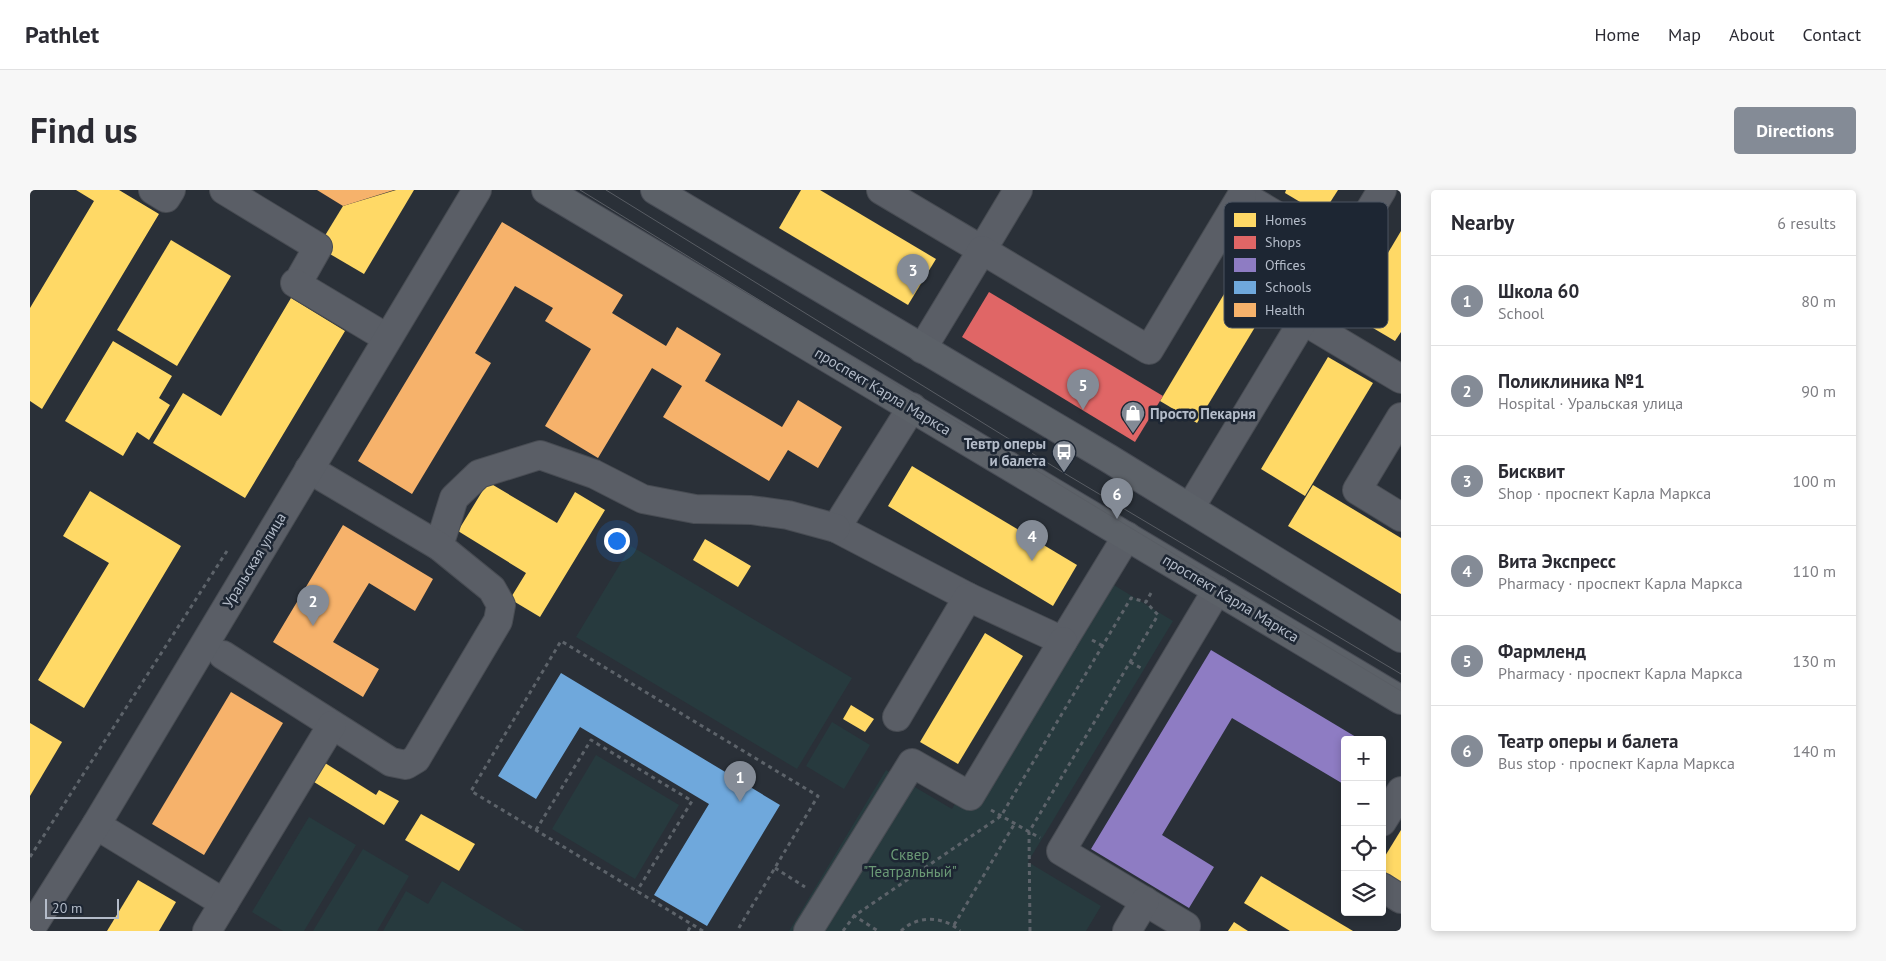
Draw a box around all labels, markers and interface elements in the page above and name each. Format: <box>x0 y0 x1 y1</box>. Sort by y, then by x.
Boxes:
text: Pathlet <box>25 19 99 50</box>
text: Home <box>1594 23 1640 46</box>
text: Map <box>1668 23 1701 46</box>
text: About <box>1729 23 1775 46</box>
text: Contact <box>1803 23 1861 46</box>
text: Find us <box>30 107 138 153</box>
button: Directions <box>1734 107 1856 154</box>
legend <box>1224 202 1388 328</box>
text: Nearby <box>1451 209 1514 236</box>
text: Homes <box>1265 211 1306 229</box>
text: 6 results <box>1777 213 1836 233</box>
text: Shops <box>1265 233 1301 251</box>
pin: 3 <box>897 254 929 295</box>
text: Offices <box>1265 256 1306 274</box>
text: Schools <box>1265 278 1312 296</box>
text: Школа 60 <box>1498 279 1579 303</box>
text: 1 <box>1462 291 1472 311</box>
text: 80 m <box>1801 291 1836 311</box>
text: Health <box>1265 301 1305 319</box>
text: School <box>1498 303 1544 323</box>
street label: проспект Карла Маркса <box>811 343 955 439</box>
pin: 5 <box>1067 369 1099 410</box>
text: Поликлиника №1 <box>1498 369 1645 393</box>
text: 2 <box>1462 381 1472 401</box>
text: 90 m <box>1801 381 1836 401</box>
text: Hospital · Уральская улица <box>1498 393 1683 413</box>
shop icon: Просто Пекарня <box>1120 400 1146 434</box>
place label: Просто Пекарня <box>1150 404 1256 423</box>
place label: Тевтр оперы и балета <box>964 434 1046 470</box>
bus stop icon: Тевтр оперы и балета <box>1051 439 1077 473</box>
text: Бисквит <box>1498 459 1565 483</box>
text: 3 <box>1462 471 1472 491</box>
text: 100 m <box>1793 471 1836 491</box>
pin: 6 <box>1101 478 1133 519</box>
text: Shop · проспект Карла Маркса <box>1498 483 1711 503</box>
street label: Уральская улица <box>218 509 290 611</box>
pin: 4 <box>1016 520 1048 561</box>
your location <box>604 528 630 554</box>
text: Вита Экспресс <box>1498 549 1616 573</box>
street label: проспект Карла Маркса <box>1159 550 1303 646</box>
text: 4 <box>1462 561 1472 581</box>
text: 110 m <box>1793 561 1836 581</box>
text: Pharmacy · проспект Карла Маркса <box>1498 573 1743 593</box>
pin: 2 <box>297 585 329 626</box>
text: Фармленд <box>1498 639 1586 663</box>
text: 5 <box>1462 651 1472 671</box>
text: 130 m <box>1793 651 1836 671</box>
text: Pharmacy · проспект Карла Маркса <box>1498 663 1743 683</box>
text: Театр оперы и балета <box>1498 729 1678 753</box>
map controls <box>1341 736 1386 916</box>
button: + <box>1341 736 1386 781</box>
text: 6 <box>1462 741 1472 761</box>
text: 140 m <box>1793 741 1836 761</box>
text: Bus stop · проспект Карла Маркса <box>1498 753 1735 773</box>
pin: 1 <box>724 761 756 802</box>
button: − <box>1341 781 1386 826</box>
button: locate <box>1341 826 1386 871</box>
park label: Сквер "Театральный" <box>863 845 957 881</box>
button: layers <box>1341 871 1386 916</box>
scale bar <box>45 896 119 919</box>
text: 20 m <box>52 899 82 917</box>

